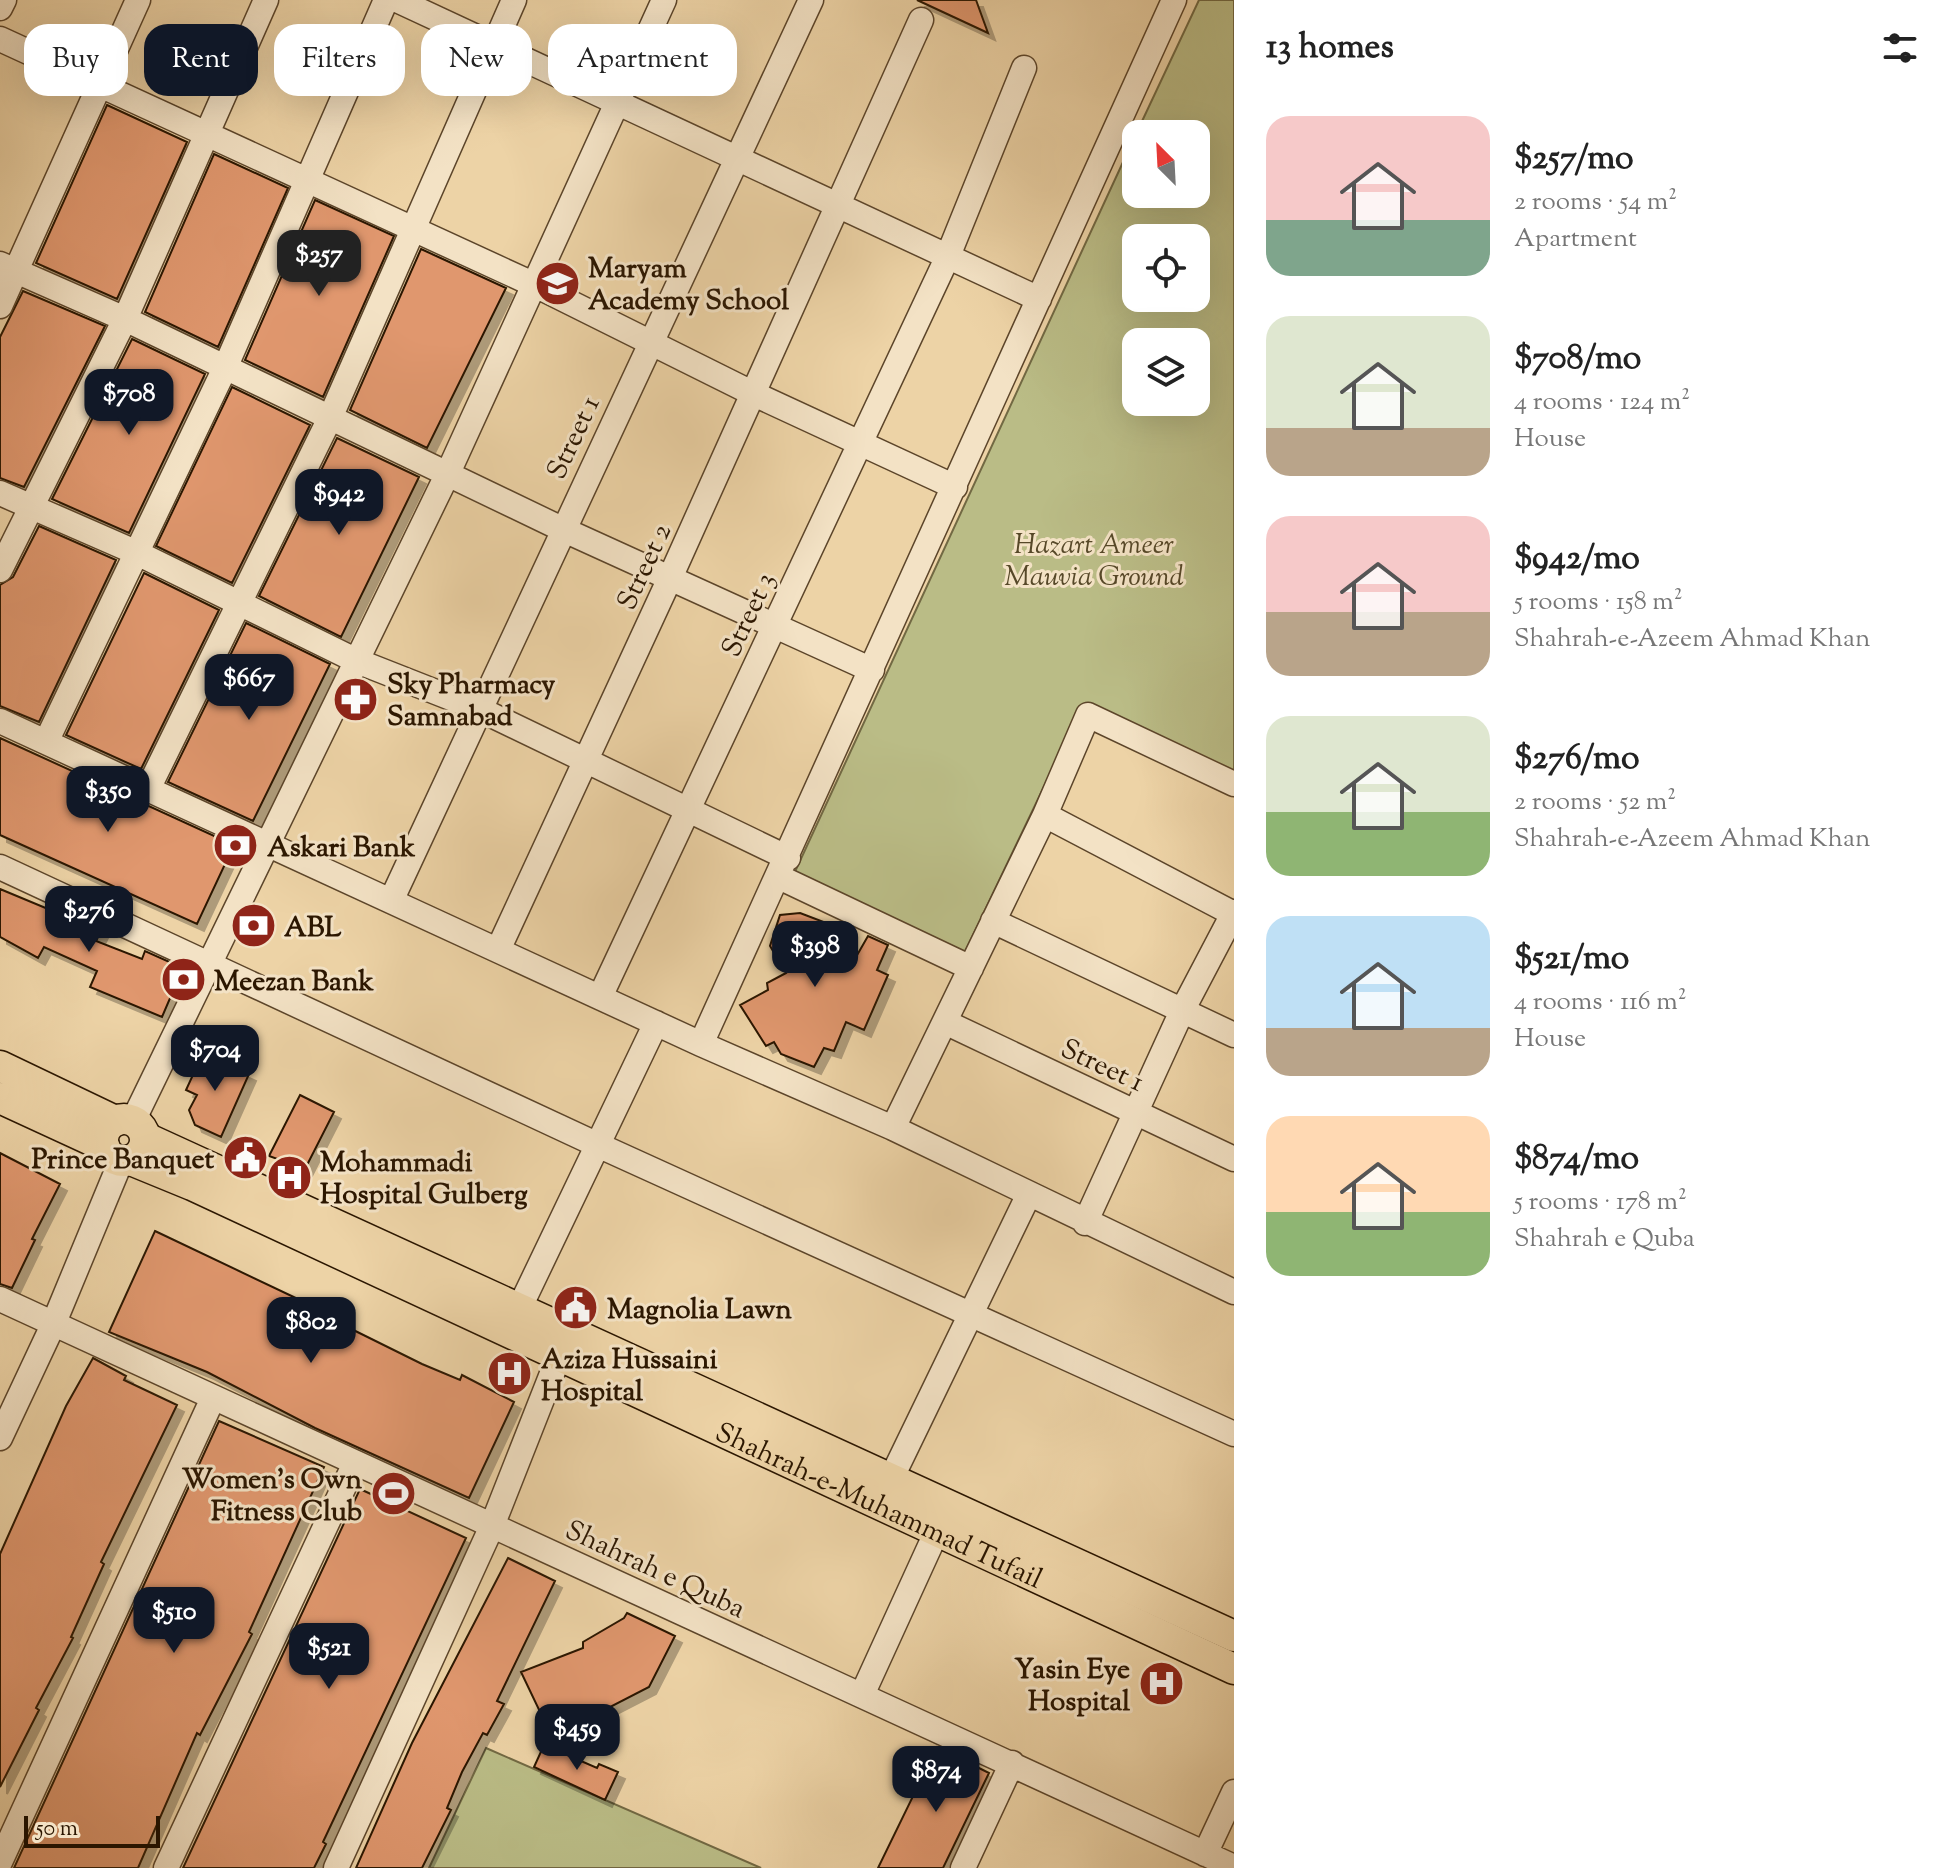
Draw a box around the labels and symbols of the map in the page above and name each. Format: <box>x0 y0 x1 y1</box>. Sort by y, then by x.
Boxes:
north arrow <box>1122 120 1210 208</box>
pin: $257 <box>272 230 366 298</box>
place label: Maryam Academy School <box>588 250 789 322</box>
school or university icon: Maryam Academy School <box>533 259 581 307</box>
pin: $708 <box>82 369 176 437</box>
street label: Street 1 <box>538 390 611 486</box>
pin: $942 <box>292 469 386 537</box>
street label: Street 2 <box>608 517 683 617</box>
park label: Hazart Ameer Mauvia Ground <box>1004 526 1184 598</box>
street label: Street 3 <box>713 566 787 664</box>
pin: $667 <box>202 654 296 722</box>
place label: Sky Pharmacy Samnabad <box>387 666 555 738</box>
pharmacy icon: Sky Pharmacy Samnabad <box>332 675 380 723</box>
pin: $350 <box>61 766 155 834</box>
bank icon: Askari Bank <box>212 822 260 870</box>
place label: Askari Bank <box>267 829 416 869</box>
pin: $276 <box>42 886 136 954</box>
bank icon: ABL <box>229 902 277 950</box>
place label: ABL <box>284 909 341 949</box>
pin: $398 <box>768 921 862 989</box>
bank icon: Meezan Bank <box>159 956 207 1004</box>
place label: Meezan Bank <box>214 963 375 1003</box>
pin: $704 <box>168 1025 262 1093</box>
street label: Street 1 <box>1054 1030 1150 1103</box>
public building icon: Prince Banquet <box>221 1134 269 1182</box>
place label: Prince Banquet <box>31 1141 214 1181</box>
place label: Mohammadi Hospital Gulberg <box>320 1144 528 1216</box>
hospital icon: Mohammadi Hospital Gulberg <box>265 1153 313 1201</box>
public building icon: Magnolia Lawn <box>552 1284 600 1332</box>
place label: Magnolia Lawn <box>607 1291 792 1331</box>
pin: $802 <box>264 1297 358 1365</box>
place label: Aziza Hussaini Hospital <box>541 1341 717 1413</box>
hospital icon: Aziza Hussaini Hospital <box>486 1350 534 1398</box>
street label: Shahrah-e-Muhammad Tufail <box>708 1414 1049 1600</box>
place label: Women's Own Fitness Club <box>182 1461 362 1533</box>
sports icon: Women's Own Fitness Club <box>369 1470 417 1518</box>
street label: Shahrah e Quba <box>558 1511 751 1630</box>
pin: $510 <box>127 1587 221 1655</box>
pin: $521 <box>282 1623 376 1691</box>
place label: Yasin Eye Hospital <box>1014 1651 1130 1723</box>
hospital icon: Yasin Eye Hospital <box>1137 1660 1185 1708</box>
pin: $459 <box>530 1704 624 1772</box>
pin: $874 <box>889 1746 983 1814</box>
scale bar <box>24 1812 160 1848</box>

